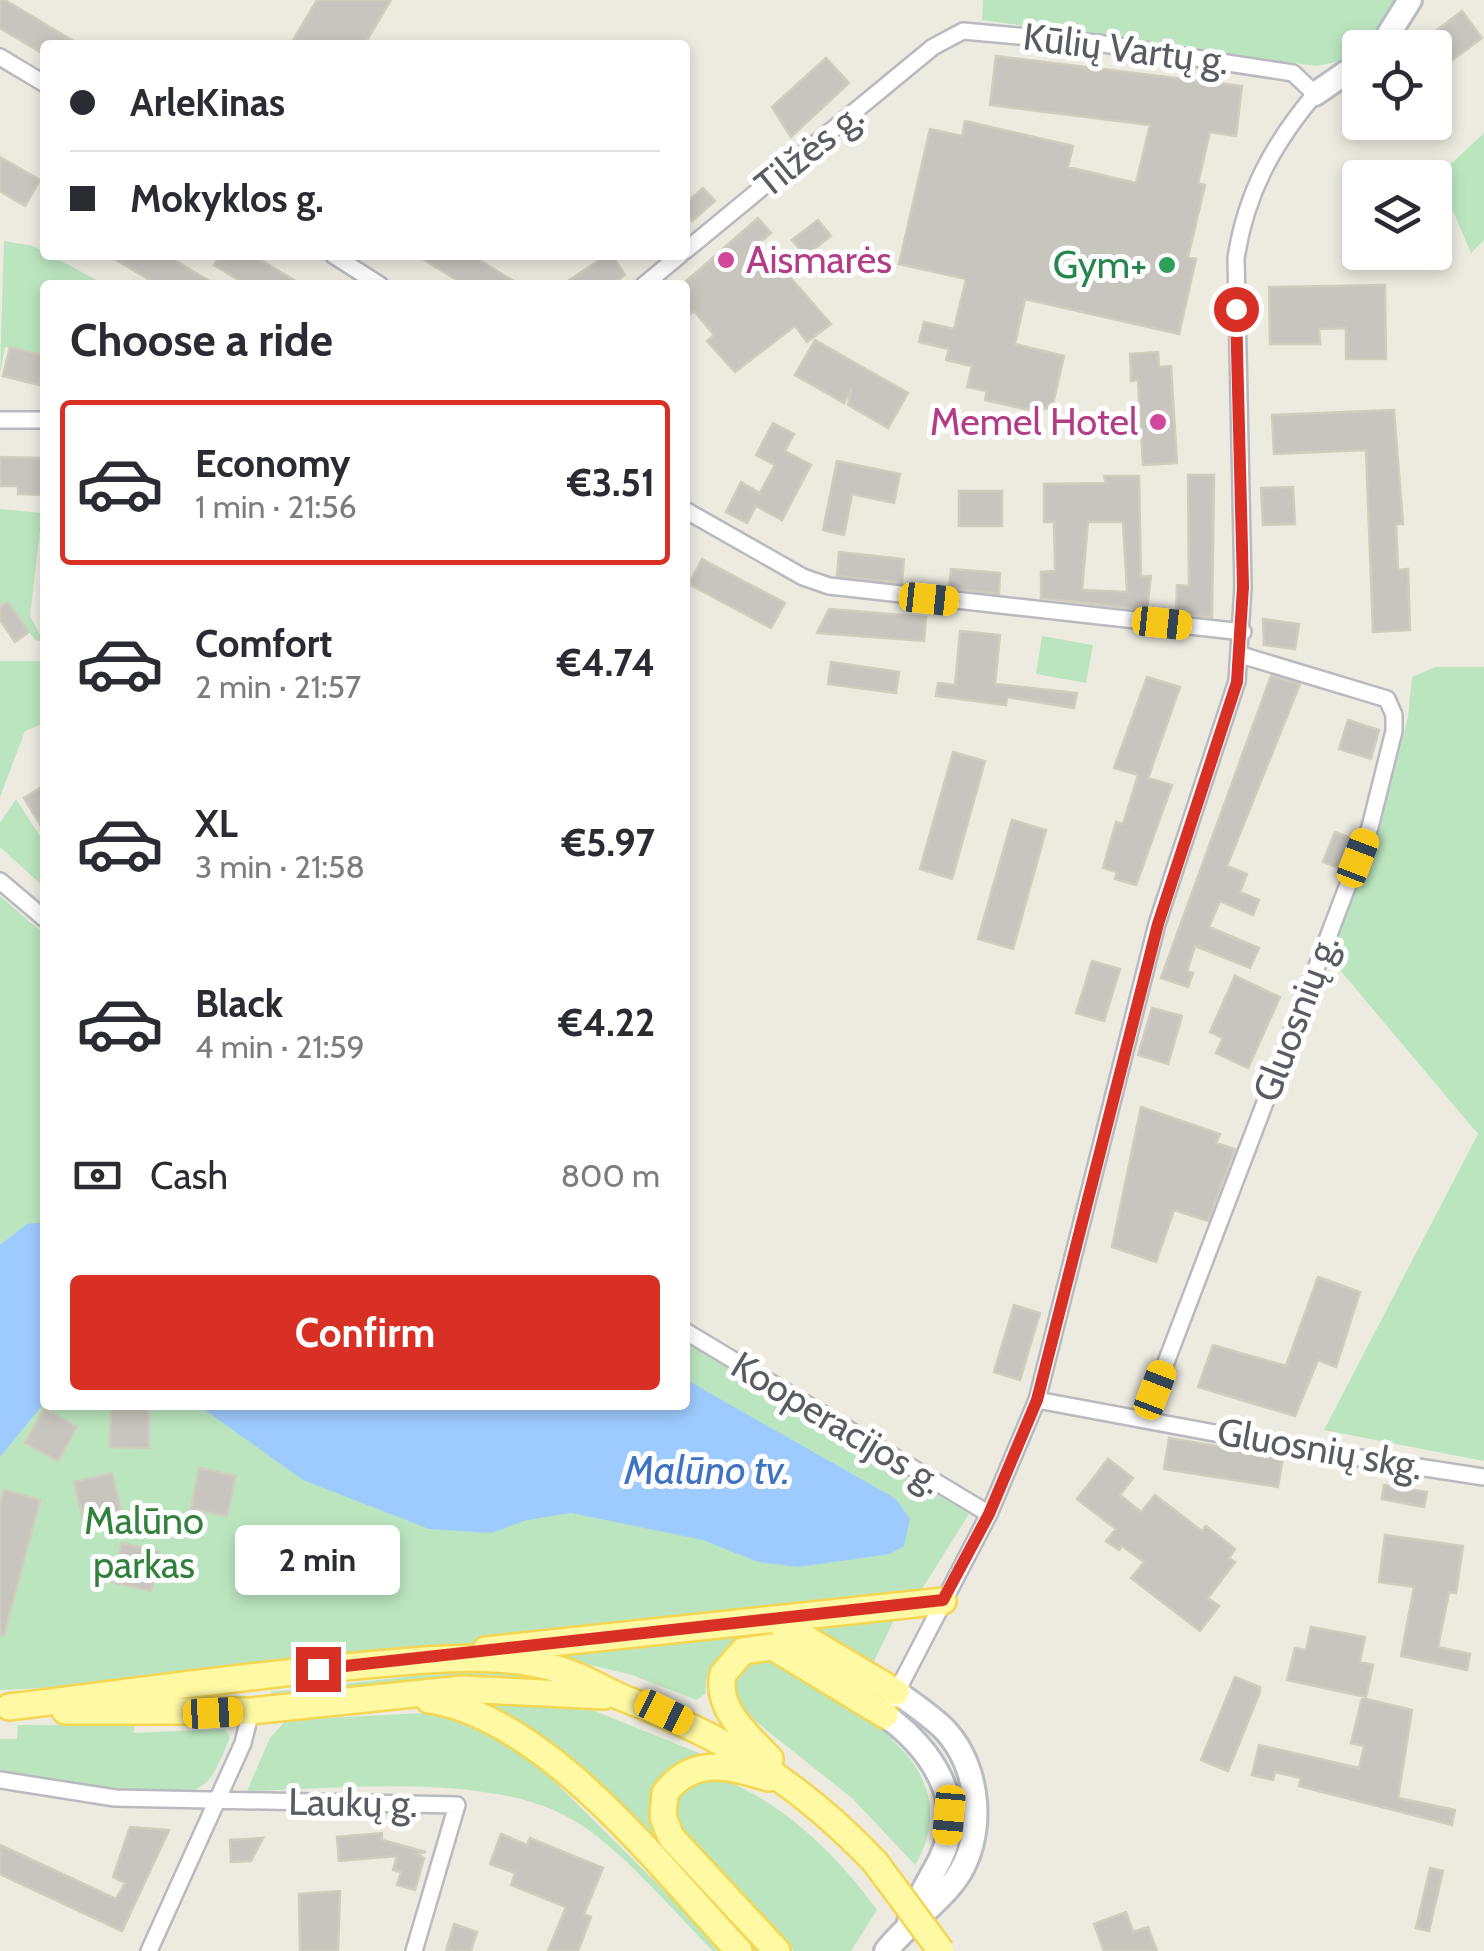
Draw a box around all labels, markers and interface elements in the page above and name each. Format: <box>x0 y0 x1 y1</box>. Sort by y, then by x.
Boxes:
street label: Kūlių Vartų g. <box>1021 13 1232 84</box>
map controls <box>1342 30 1452 270</box>
button: locate <box>1342 30 1452 140</box>
text: ArleKinas <box>130 79 285 126</box>
street label: Tilžės g. <box>745 92 872 207</box>
button: layers <box>1342 160 1452 270</box>
text: Mokyklos g. <box>130 175 324 222</box>
place label: Aismarės <box>746 236 892 283</box>
place label: Gym+ <box>1053 241 1147 288</box>
marker: Aismarės <box>715 249 737 271</box>
marker: Gym+ <box>1156 254 1178 276</box>
route start <box>1214 287 1259 332</box>
text: Choose a ride <box>70 313 333 367</box>
place label: Memel Hotel <box>930 398 1138 445</box>
marker: Memel Hotel <box>1147 411 1169 433</box>
icon: car <box>75 438 165 528</box>
text: Economy <box>195 440 350 487</box>
text: €3.51 <box>567 459 655 506</box>
text: 1 min · 21:56 <box>195 487 357 526</box>
car <box>898 581 960 617</box>
car <box>1131 605 1193 641</box>
icon: car <box>75 618 165 708</box>
text: Comfort <box>195 620 332 667</box>
text: €4.74 <box>557 639 655 686</box>
text: 2 min · 21:57 <box>195 667 361 706</box>
icon: car <box>75 798 165 888</box>
text: XL <box>195 800 238 847</box>
text: €5.97 <box>562 819 655 866</box>
car <box>1333 825 1383 891</box>
text: 3 min · 21:58 <box>195 847 365 886</box>
street label: Gluosnių g. <box>1242 928 1349 1108</box>
icon: car <box>75 978 165 1068</box>
text: Black <box>195 980 283 1027</box>
text: €4.22 <box>558 999 655 1046</box>
text: 4 min · 21:59 <box>195 1027 365 1066</box>
icon: cash <box>70 1148 125 1203</box>
text: Cash <box>150 1152 228 1199</box>
text: 800 m <box>561 1156 660 1195</box>
button: Confirm <box>70 1275 660 1390</box>
street label: Kooperacijos g. <box>723 1341 951 1504</box>
car <box>1130 1357 1180 1423</box>
street label: Gluosnių skg. <box>1214 1407 1426 1490</box>
water label: Malūno tv. <box>623 1445 790 1494</box>
park label: Malūno parkas <box>84 1497 204 1588</box>
callout: 2 min <box>236 1524 400 1594</box>
text: 2 min <box>279 1540 356 1579</box>
route end <box>296 1647 341 1692</box>
car <box>630 1685 698 1739</box>
car <box>182 1696 244 1730</box>
street label: Laukų g. <box>288 1778 418 1827</box>
car <box>931 1784 967 1846</box>

